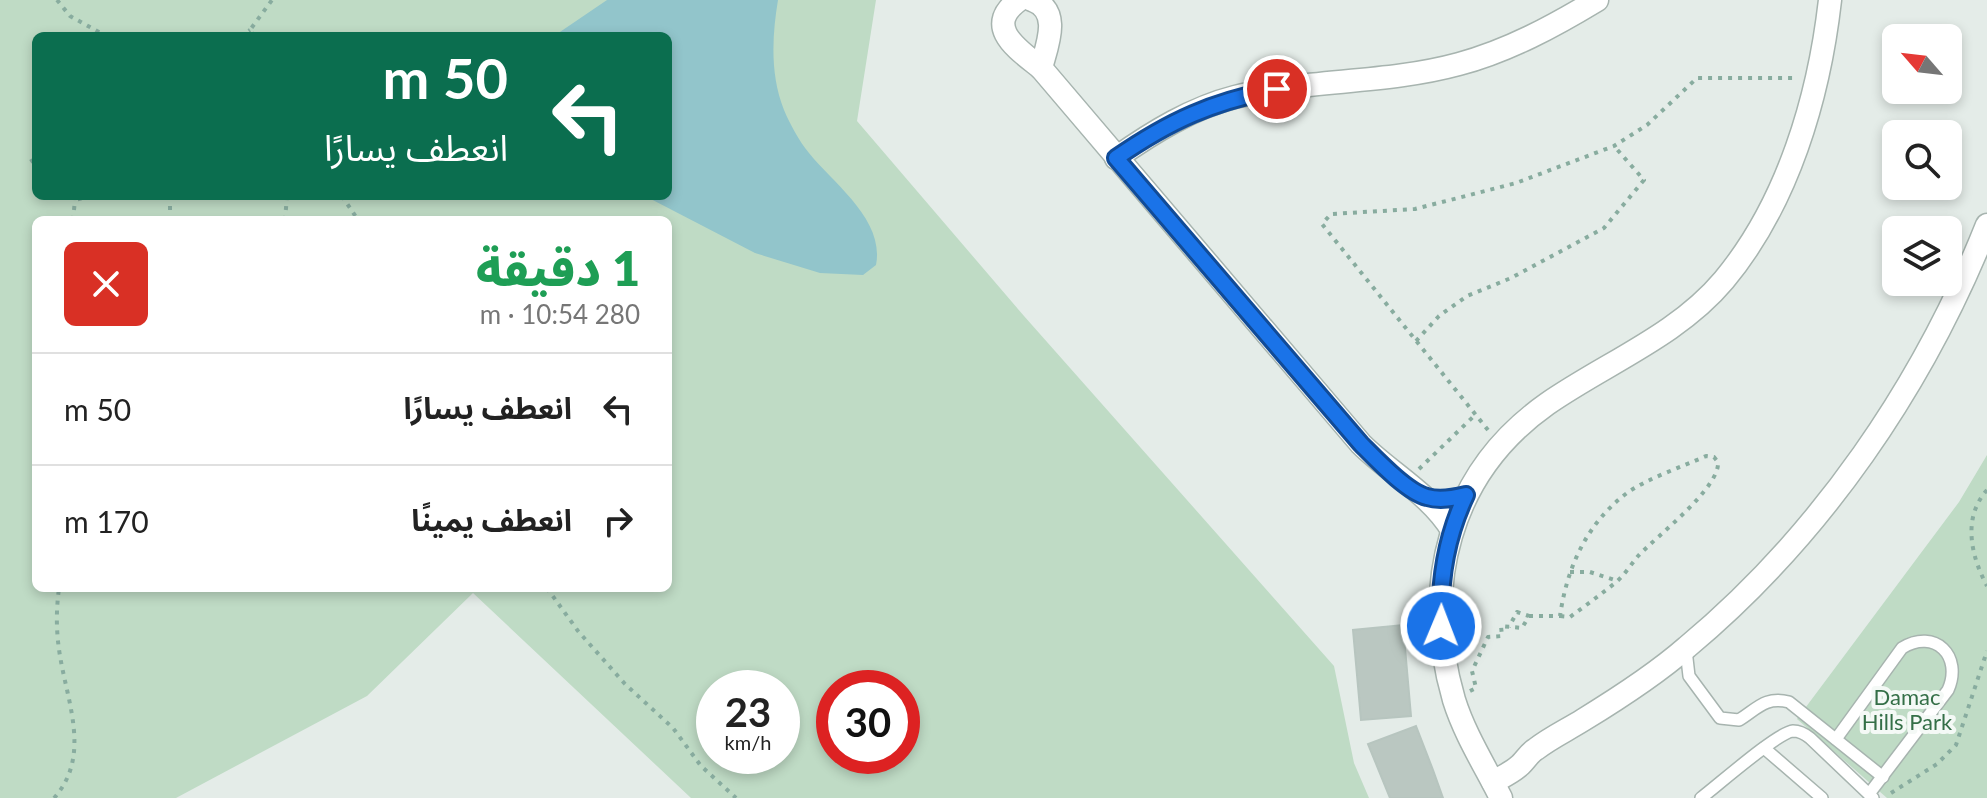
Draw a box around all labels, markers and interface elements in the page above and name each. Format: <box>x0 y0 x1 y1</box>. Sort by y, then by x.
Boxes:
north arrow <box>1882 24 1962 104</box>
map controls <box>1882 24 1962 296</box>
text: 50 m <box>383 44 508 111</box>
pin <box>1243 55 1311 123</box>
icon: left <box>536 64 640 168</box>
icon: arrive <box>1255 67 1299 111</box>
button: search <box>1882 120 1962 200</box>
text: انعطف يسارًا <box>324 125 508 169</box>
button: layers <box>1882 216 1962 296</box>
text: 1 دقيقة <box>476 239 640 296</box>
button: close <box>64 242 148 326</box>
text: 280 m · 10:54 <box>480 298 640 330</box>
icon: left <box>596 387 640 431</box>
text: انعطف يسارًا <box>404 389 572 425</box>
text: 50 m <box>64 391 131 427</box>
icon: right <box>596 499 640 543</box>
text: انعطف يمينًا <box>411 501 572 537</box>
text: 170 m <box>64 503 149 539</box>
position arrow <box>1399 584 1483 668</box>
speed limit sign: 30 <box>816 670 920 774</box>
park label: Damac Hills Park <box>1862 683 1953 735</box>
text: 23 <box>725 688 771 736</box>
text: km/h <box>725 730 771 754</box>

